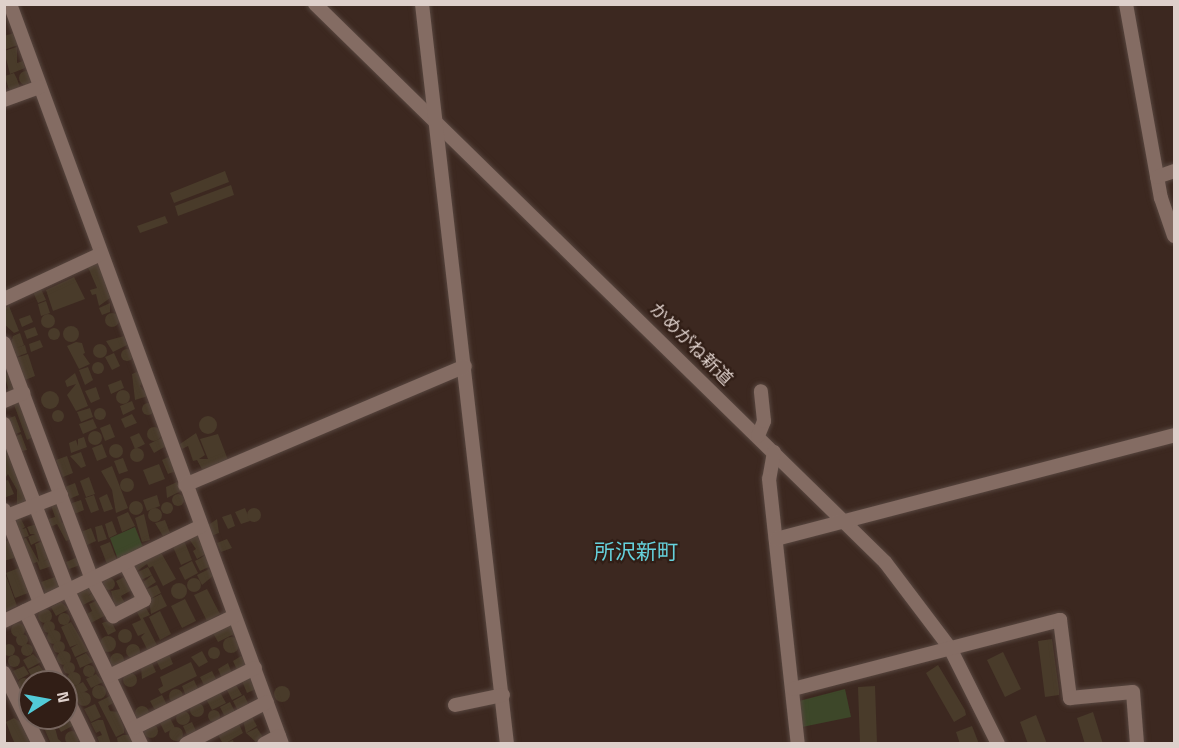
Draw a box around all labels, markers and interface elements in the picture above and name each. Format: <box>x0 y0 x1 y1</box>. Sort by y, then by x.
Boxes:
street label: かめがね新道 <box>645 298 737 390</box>
district label: 所沢新町 <box>594 538 678 564</box>
north arrow <box>18 670 78 730</box>
text: N <box>51 689 77 705</box>

